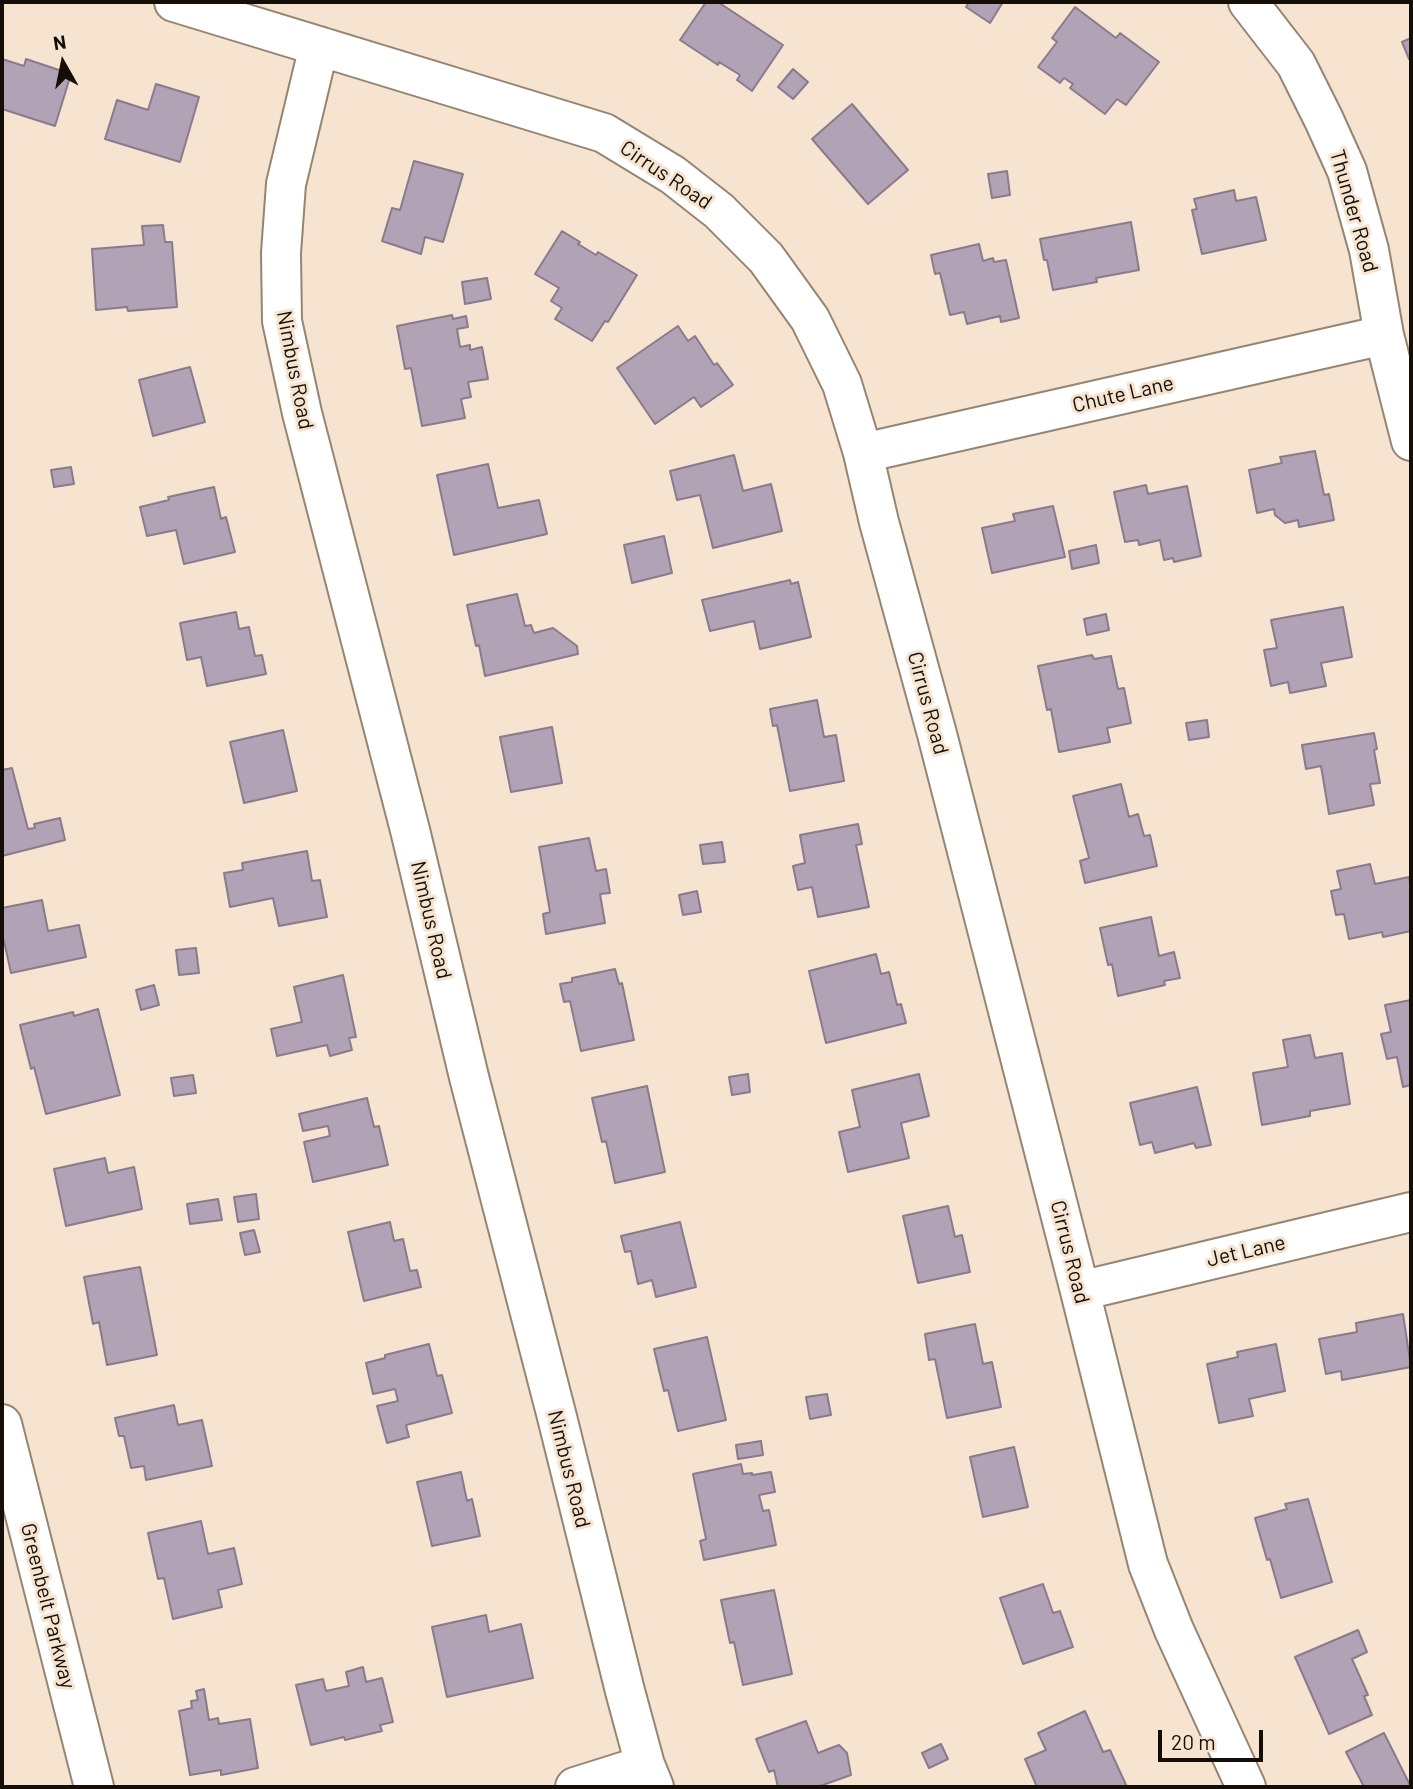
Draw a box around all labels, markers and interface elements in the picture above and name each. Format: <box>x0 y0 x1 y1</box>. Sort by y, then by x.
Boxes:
north arrow <box>28 28 98 98</box>
text: N <box>52 29 68 54</box>
street label: Cirrus Road <box>615 135 717 215</box>
street label: Thunder Road <box>1324 147 1384 275</box>
street label: Nimbus Road <box>271 309 319 431</box>
street label: Chute Lane <box>1070 370 1176 418</box>
street label: Cirrus Road <box>902 649 954 757</box>
street label: Nimbus Road <box>405 859 457 981</box>
street label: Cirrus Road <box>1045 1198 1095 1306</box>
street label: Jet Lane <box>1204 1230 1288 1272</box>
street label: Nimbus Road <box>542 1408 596 1530</box>
street label: Greenbelt Parkway <box>15 1521 81 1691</box>
scale bar <box>1161 1716 1266 1760</box>
text: 20 m <box>1171 1729 1216 1754</box>

